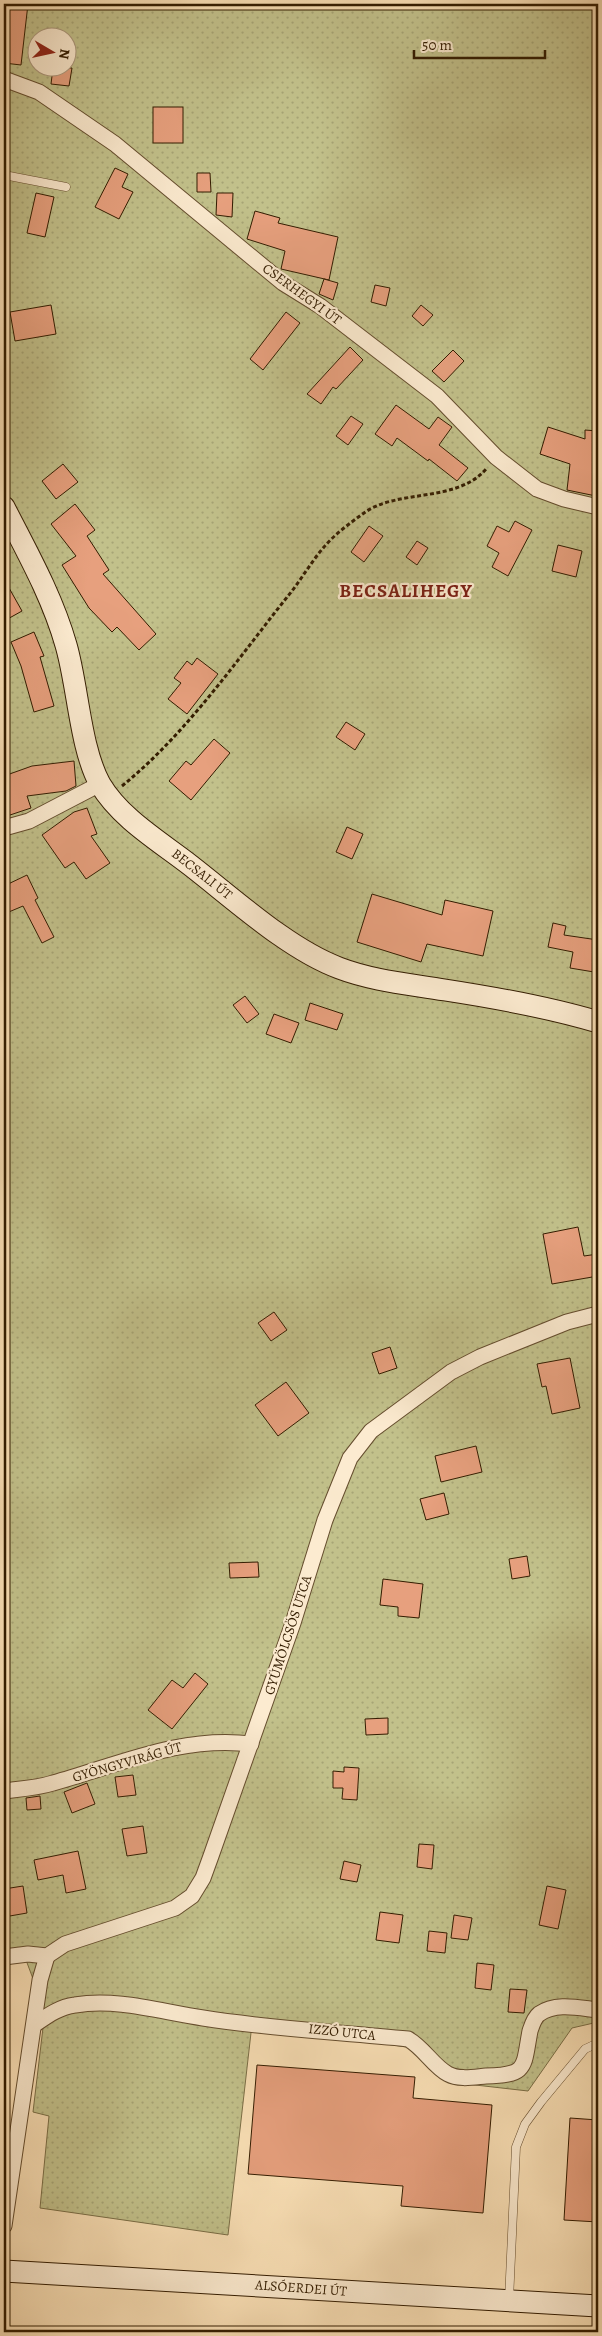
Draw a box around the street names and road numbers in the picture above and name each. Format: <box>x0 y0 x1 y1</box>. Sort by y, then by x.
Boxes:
street label: CSERHEGYI ÚT <box>259 259 346 329</box>
street label: BECSALI ÚT <box>168 844 237 904</box>
street label: GYÜMÖLCSÖS UTCA <box>260 1572 317 1697</box>
street label: GYÖNGYVIRÁG ÚT <box>70 1737 184 1787</box>
street label: IZZÓ UTCA <box>308 2019 377 2045</box>
street label: ALSÓERDEI ÚT <box>253 2275 348 2301</box>

